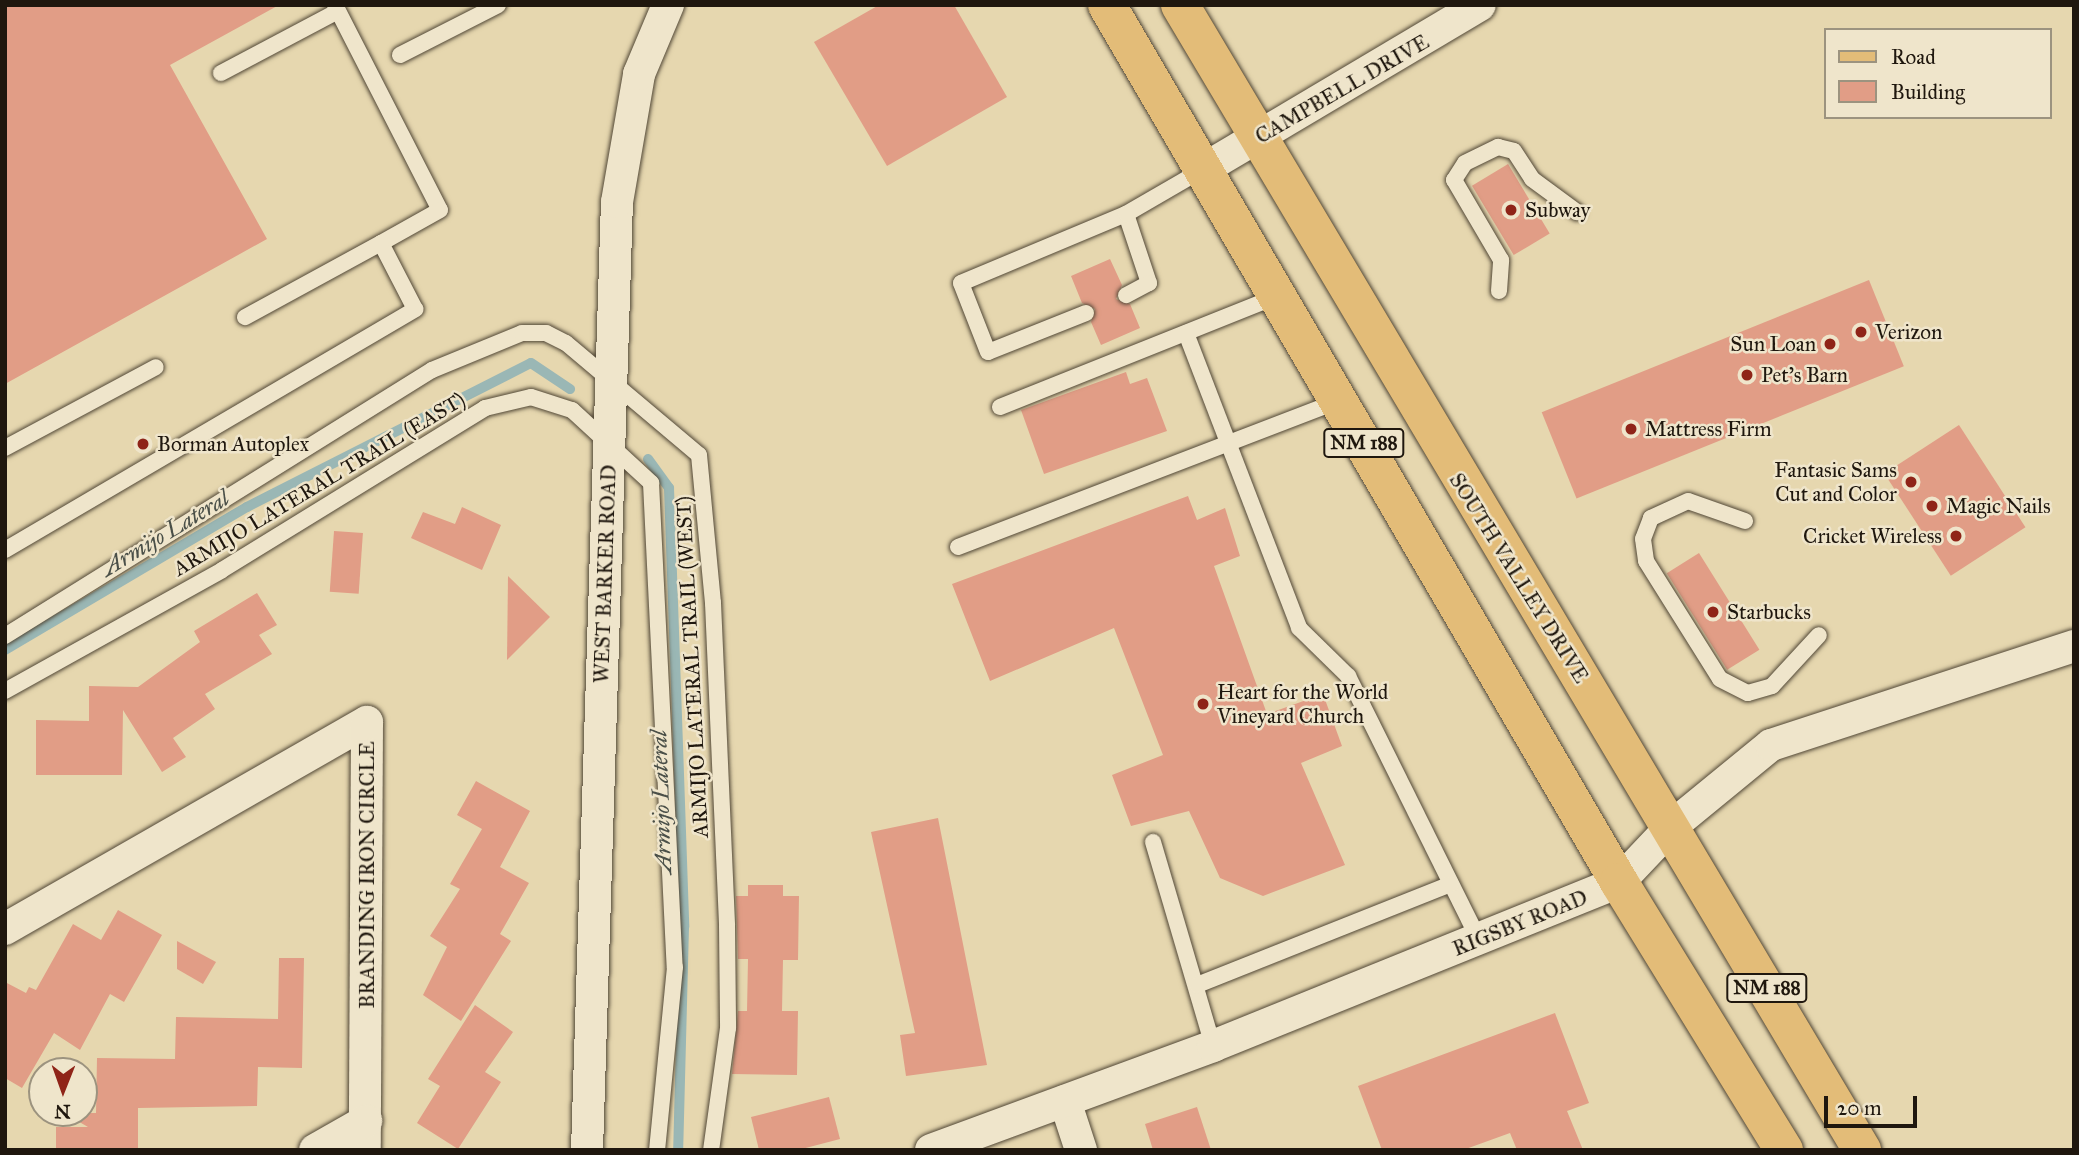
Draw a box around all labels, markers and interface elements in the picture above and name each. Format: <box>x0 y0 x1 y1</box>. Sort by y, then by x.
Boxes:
legend <box>1824 28 2051 119</box>
street label: CAMPBELL DRIVE <box>1251 29 1433 149</box>
text: Road <box>1891 44 1936 70</box>
text: Building <box>1891 79 1965 105</box>
place label: Subway <box>1525 197 1590 223</box>
marker: Subway <box>1503 202 1519 218</box>
place label: Verizon <box>1875 319 1942 345</box>
marker: Verizon <box>1853 324 1869 340</box>
place label: Sun Loan <box>1730 331 1816 357</box>
marker: Sun Loan <box>1822 336 1838 352</box>
place label: Pet's Barn <box>1761 362 1848 388</box>
marker: Pet's Barn <box>1739 367 1755 383</box>
street label: ARMIJO LATERAL TRAIL (EAST) <box>168 387 470 581</box>
place label: Mattress Firm <box>1645 416 1772 442</box>
marker: Mattress Firm <box>1623 421 1639 437</box>
road number: NM 188 <box>1322 428 1406 458</box>
place label: Borman Autoplex <box>157 431 309 457</box>
marker: Borman Autoplex <box>135 436 151 452</box>
place label: Fantasic Sams Cut and Color <box>1774 457 1897 507</box>
street label: WEST BARKER ROAD <box>589 464 621 684</box>
street label: SOUTH VALLEY DRIVE <box>1444 468 1594 688</box>
marker: Fantasic Sams Cut and Color <box>1903 474 1919 490</box>
water label: Armijo Lateral <box>96 484 234 582</box>
place label: Magic Nails <box>1946 493 2051 519</box>
street label: ARMIJO LATERAL TRAIL (WEST) <box>670 495 714 839</box>
marker: Magic Nails <box>1924 498 1940 514</box>
place label: Cricket Wireless <box>1803 523 1942 549</box>
marker: Cricket Wireless <box>1948 528 1964 544</box>
place label: Starbucks <box>1727 599 1811 625</box>
marker: Starbucks <box>1705 604 1721 620</box>
place label: Heart for the World Vineyard Church <box>1217 679 1388 729</box>
marker: Heart for the World Vineyard Church <box>1195 696 1211 712</box>
water label: Armijo Lateral <box>645 730 677 874</box>
street label: BRANDING IRON CIRCLE <box>354 741 380 1009</box>
street label: RIGSBY ROAD <box>1449 885 1591 961</box>
road number: NM 188 <box>1725 972 1809 1004</box>
north arrow <box>28 1057 98 1127</box>
scale bar <box>1827 1082 1920 1126</box>
text: 20 m <box>1837 1095 1882 1121</box>
text: N <box>54 1100 71 1123</box>

